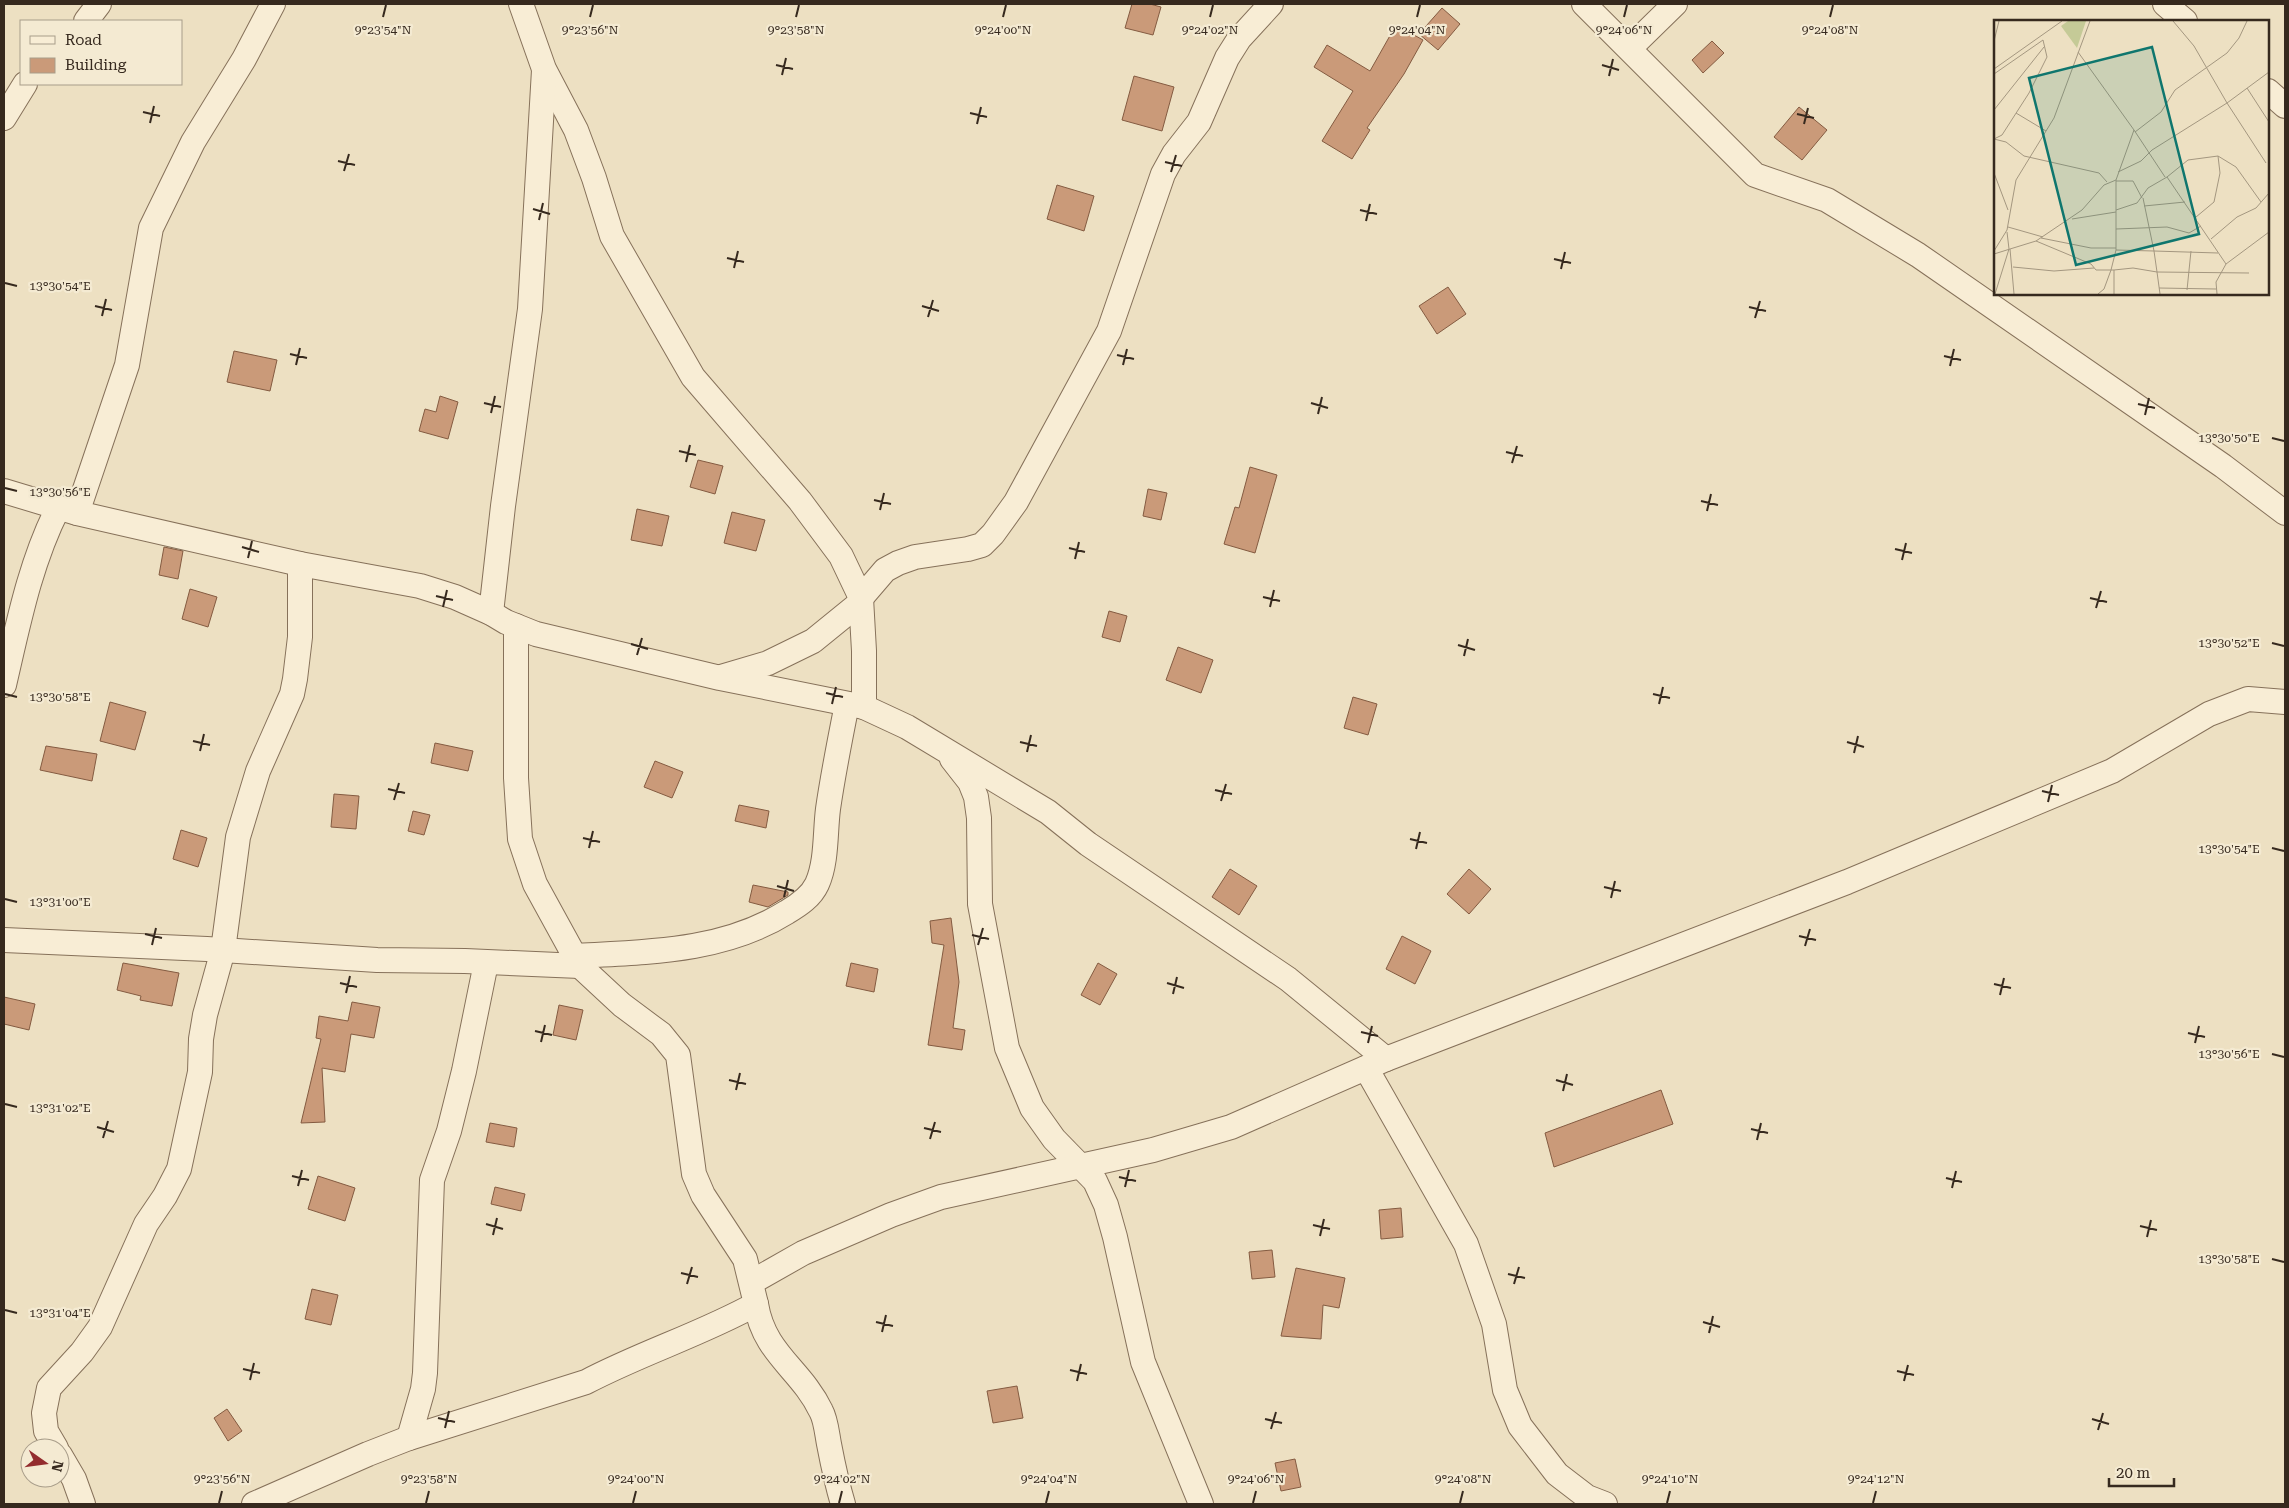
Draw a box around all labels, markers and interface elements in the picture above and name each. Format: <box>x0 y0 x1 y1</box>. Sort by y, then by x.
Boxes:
legend <box>20 20 182 85</box>
inset map <box>1994 20 2269 295</box>
text: 9°23'54"N <box>355 23 412 37</box>
text: 9°23'56"N <box>562 23 619 37</box>
text: 9°23'58"N <box>768 23 825 37</box>
text: 9°24'00"N <box>975 23 1032 37</box>
text: 9°24'02"N <box>1182 23 1239 37</box>
text: 9°24'04"N <box>1389 23 1446 37</box>
text: 9°24'06"N <box>1596 23 1653 37</box>
text: 9°24'08"N <box>1802 23 1859 37</box>
text: Road <box>65 31 102 49</box>
text: Building <box>65 56 127 74</box>
text: 13°30'54"E <box>29 279 91 293</box>
text: 13°30'50"E <box>2198 431 2260 445</box>
text: 13°30'56"E <box>29 485 91 499</box>
text: 13°30'52"E <box>2198 636 2260 650</box>
text: 13°30'58"E <box>29 690 91 704</box>
text: 13°30'54"E <box>2198 842 2260 856</box>
text: 13°31'00"E <box>29 895 91 909</box>
text: 13°30'56"E <box>2198 1047 2260 1061</box>
text: 13°31'02"E <box>29 1101 91 1115</box>
text: 13°30'58"E <box>2198 1252 2260 1266</box>
text: 13°31'04"E <box>29 1306 91 1320</box>
north arrow <box>20 1438 70 1488</box>
scale bar <box>2109 1456 2174 1488</box>
text: N <box>48 1459 67 1474</box>
text: 20 m <box>2116 1464 2151 1482</box>
text: 9°23'56"N <box>194 1472 251 1486</box>
text: 9°23'58"N <box>401 1472 458 1486</box>
text: 9°24'00"N <box>608 1472 665 1486</box>
text: 9°24'02"N <box>814 1472 871 1486</box>
text: 9°24'04"N <box>1021 1472 1078 1486</box>
text: 9°24'06"N <box>1228 1472 1285 1486</box>
text: 9°24'08"N <box>1435 1472 1492 1486</box>
text: 9°24'10"N <box>1642 1472 1699 1486</box>
text: 9°24'12"N <box>1848 1472 1905 1486</box>

